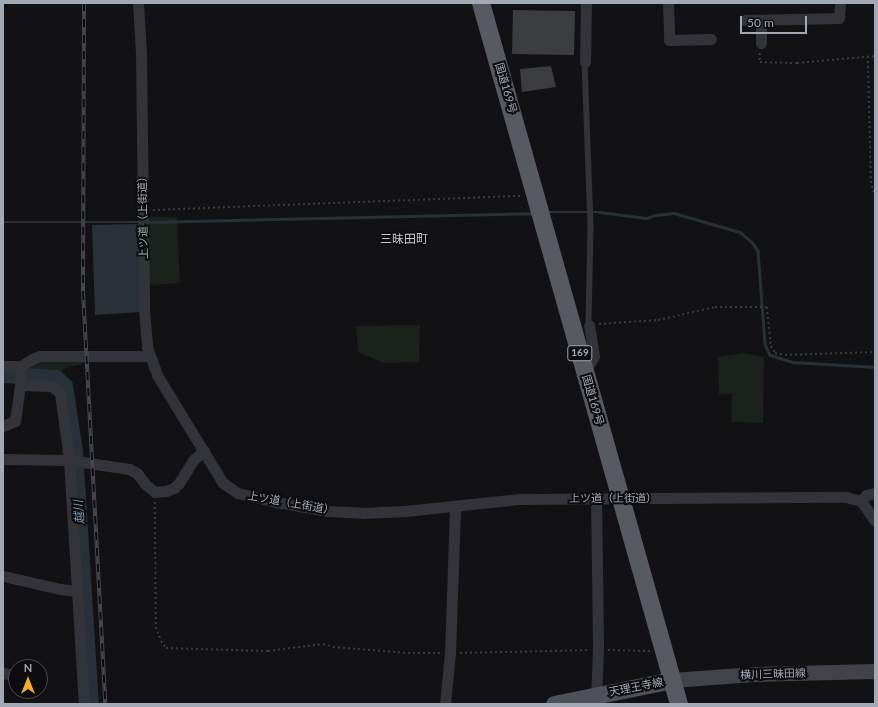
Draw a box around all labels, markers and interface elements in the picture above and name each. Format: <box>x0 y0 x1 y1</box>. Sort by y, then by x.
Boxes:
scale bar <box>742 8 809 34</box>
text: 50 m <box>747 15 774 30</box>
street label: 国道169号 <box>492 61 520 115</box>
street label: 上ツ道（上街道） <box>136 171 150 259</box>
district label: 三昧田町 <box>380 232 428 246</box>
road number: 169 <box>567 345 593 361</box>
street label: 国道169号 <box>579 373 607 427</box>
street label: 上ツ道（上街道） <box>247 489 335 517</box>
street label: 上ツ道（上街道） <box>569 491 657 505</box>
water label: 越川 <box>71 500 87 524</box>
north arrow <box>8 659 48 699</box>
text: N <box>24 661 32 674</box>
street label: 横川三昧田線 <box>740 666 806 682</box>
street label: 天理王寺線 <box>608 675 664 699</box>

